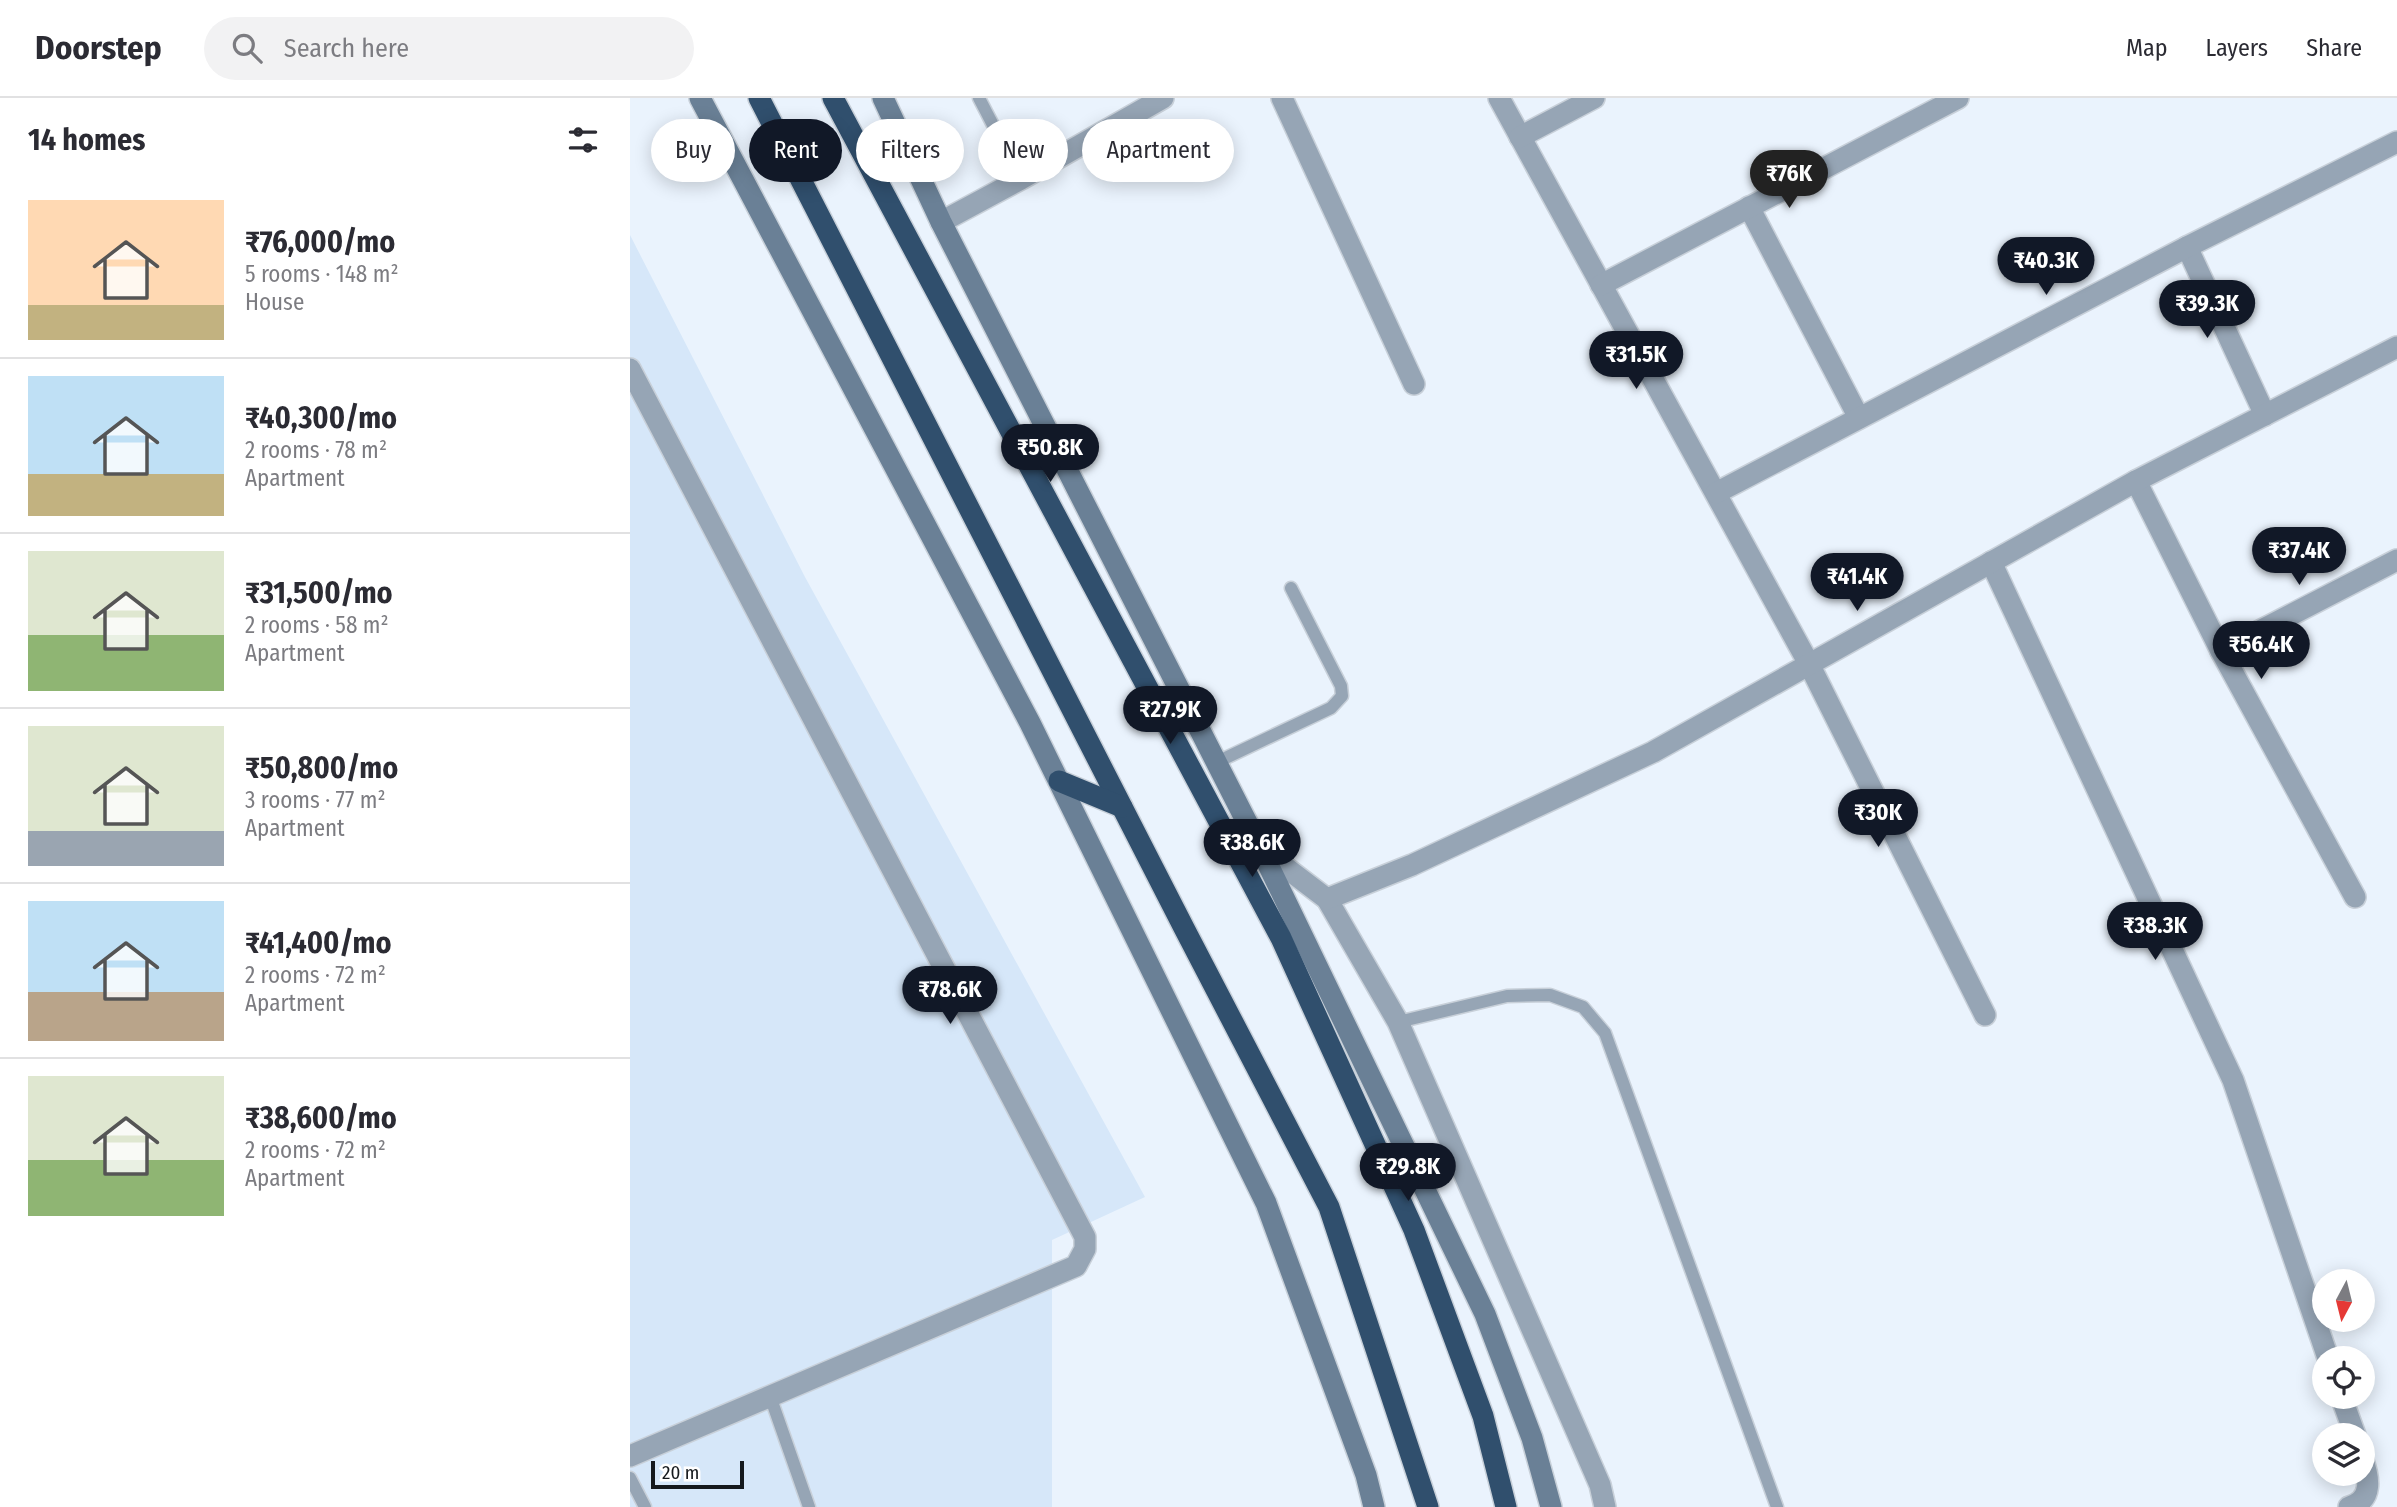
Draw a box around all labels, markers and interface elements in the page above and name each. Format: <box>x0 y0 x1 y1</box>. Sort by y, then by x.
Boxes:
search box <box>204 17 694 80</box>
text: Doorstep <box>35 28 162 68</box>
icon: search <box>228 29 266 67</box>
text: Search here <box>284 33 409 64</box>
text: Map <box>2126 34 2168 62</box>
text: Layers <box>2206 34 2268 62</box>
text: Share <box>2306 34 2362 62</box>
chip: Buy <box>651 119 735 182</box>
chip: Rent <box>749 119 842 182</box>
chip: Filters <box>856 119 964 182</box>
chip: New <box>978 119 1068 182</box>
chip: Apartment <box>1082 119 1234 182</box>
icon: filters <box>564 121 602 159</box>
text: 14 homes <box>28 122 145 158</box>
pin: ₹76K <box>1748 150 1830 210</box>
text: ₹76K <box>1766 159 1812 187</box>
text: ₹76,000/mo <box>245 224 395 260</box>
icon: home <box>84 228 168 312</box>
pin: ₹40.3K <box>1989 238 2103 297</box>
text: ₹40.3K <box>2013 246 2079 274</box>
text: 5 rooms · 148 m² <box>245 260 399 288</box>
pin: ₹39.3K <box>2150 280 2264 340</box>
text: House <box>245 288 304 316</box>
text: ₹39.3K <box>2175 289 2239 317</box>
pin: ₹31.5K <box>1579 331 1693 391</box>
text: ₹31.5K <box>1605 340 1667 368</box>
text: ₹40,300/mo <box>245 400 397 436</box>
icon: home <box>84 404 168 488</box>
pin: ₹50.8K <box>993 424 1107 484</box>
text: ₹50.8K <box>1017 433 1083 461</box>
text: 2 rooms · 78 m² <box>245 436 387 464</box>
text: Apartment <box>245 464 345 492</box>
pin: ₹37.4K <box>2242 528 2356 587</box>
text: ₹37.4K <box>2268 536 2330 564</box>
pin: ₹41.4K <box>1800 554 1914 613</box>
text: ₹41.4K <box>1827 562 1887 590</box>
text: ₹31,500/mo <box>245 575 393 611</box>
icon: home <box>84 579 168 663</box>
text: 2 rooms · 58 m² <box>245 611 389 639</box>
pin: ₹56.4K <box>2204 622 2318 681</box>
text: ₹56.4K <box>2229 630 2293 658</box>
text: Apartment <box>245 639 345 667</box>
pin: ₹27.9K <box>1113 686 1227 746</box>
text: ₹27.9K <box>1139 695 1201 723</box>
text: ₹50,800/mo <box>245 750 398 786</box>
icon: home <box>84 754 168 838</box>
text: 3 rooms · 77 m² <box>245 786 386 814</box>
pin: ₹30K <box>1837 790 1919 849</box>
text: ₹30K <box>1854 798 1902 826</box>
text: Apartment <box>245 814 345 842</box>
pin: ₹38.6K <box>1195 820 1309 879</box>
text: ₹38.6K <box>1220 828 1284 856</box>
pin: ₹38.3K <box>2098 902 2212 962</box>
text: ₹38.3K <box>2123 911 2187 939</box>
text: ₹41,400/mo <box>245 925 392 961</box>
icon: home <box>84 929 168 1013</box>
text: 2 rooms · 72 m² <box>245 961 386 989</box>
pin: ₹78.6K <box>893 967 1007 1026</box>
text: ₹78.6K <box>918 975 982 1003</box>
text: Apartment <box>245 989 345 1017</box>
text: ₹38,600/mo <box>245 1100 397 1136</box>
icon: home <box>84 1104 168 1188</box>
text: 2 rooms · 72 m² <box>245 1136 386 1164</box>
pin: ₹29.8K <box>1351 1144 1465 1203</box>
text: ₹29.8K <box>1376 1152 1440 1180</box>
text: Apartment <box>245 1164 345 1192</box>
north arrow <box>2312 1269 2375 1332</box>
map controls <box>2312 1269 2375 1486</box>
button: locate <box>2312 1346 2375 1409</box>
button: layers <box>2312 1423 2375 1486</box>
scale bar <box>651 1458 744 1490</box>
text: 20 m <box>662 1461 699 1484</box>

